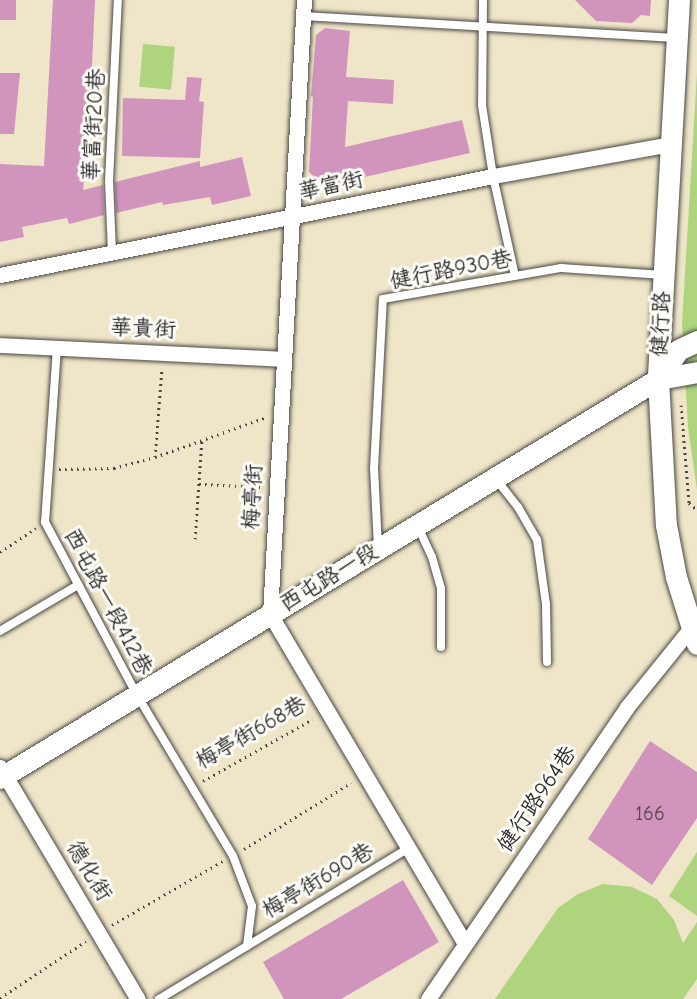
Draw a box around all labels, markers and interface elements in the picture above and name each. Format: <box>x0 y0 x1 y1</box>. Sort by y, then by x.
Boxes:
street label: 華富街20巷 <box>78 68 110 182</box>
street label: 華富街 <box>296 166 366 206</box>
street label: 健行路930巷 <box>388 245 514 295</box>
street label: 健行路 <box>646 290 676 358</box>
street label: 華貴街 <box>109 314 177 344</box>
street label: 梅亭街 <box>238 463 268 531</box>
street label: 西屯路一段412巷 <box>58 524 158 680</box>
street label: 西屯路一段 <box>275 538 383 618</box>
street label: 梅亭街668巷 <box>191 691 311 775</box>
street label: 健行路964巷 <box>492 741 582 857</box>
house number: 166 <box>635 801 665 825</box>
street label: 德化街 <box>61 836 117 906</box>
street label: 梅亭街690巷 <box>258 837 378 925</box>

